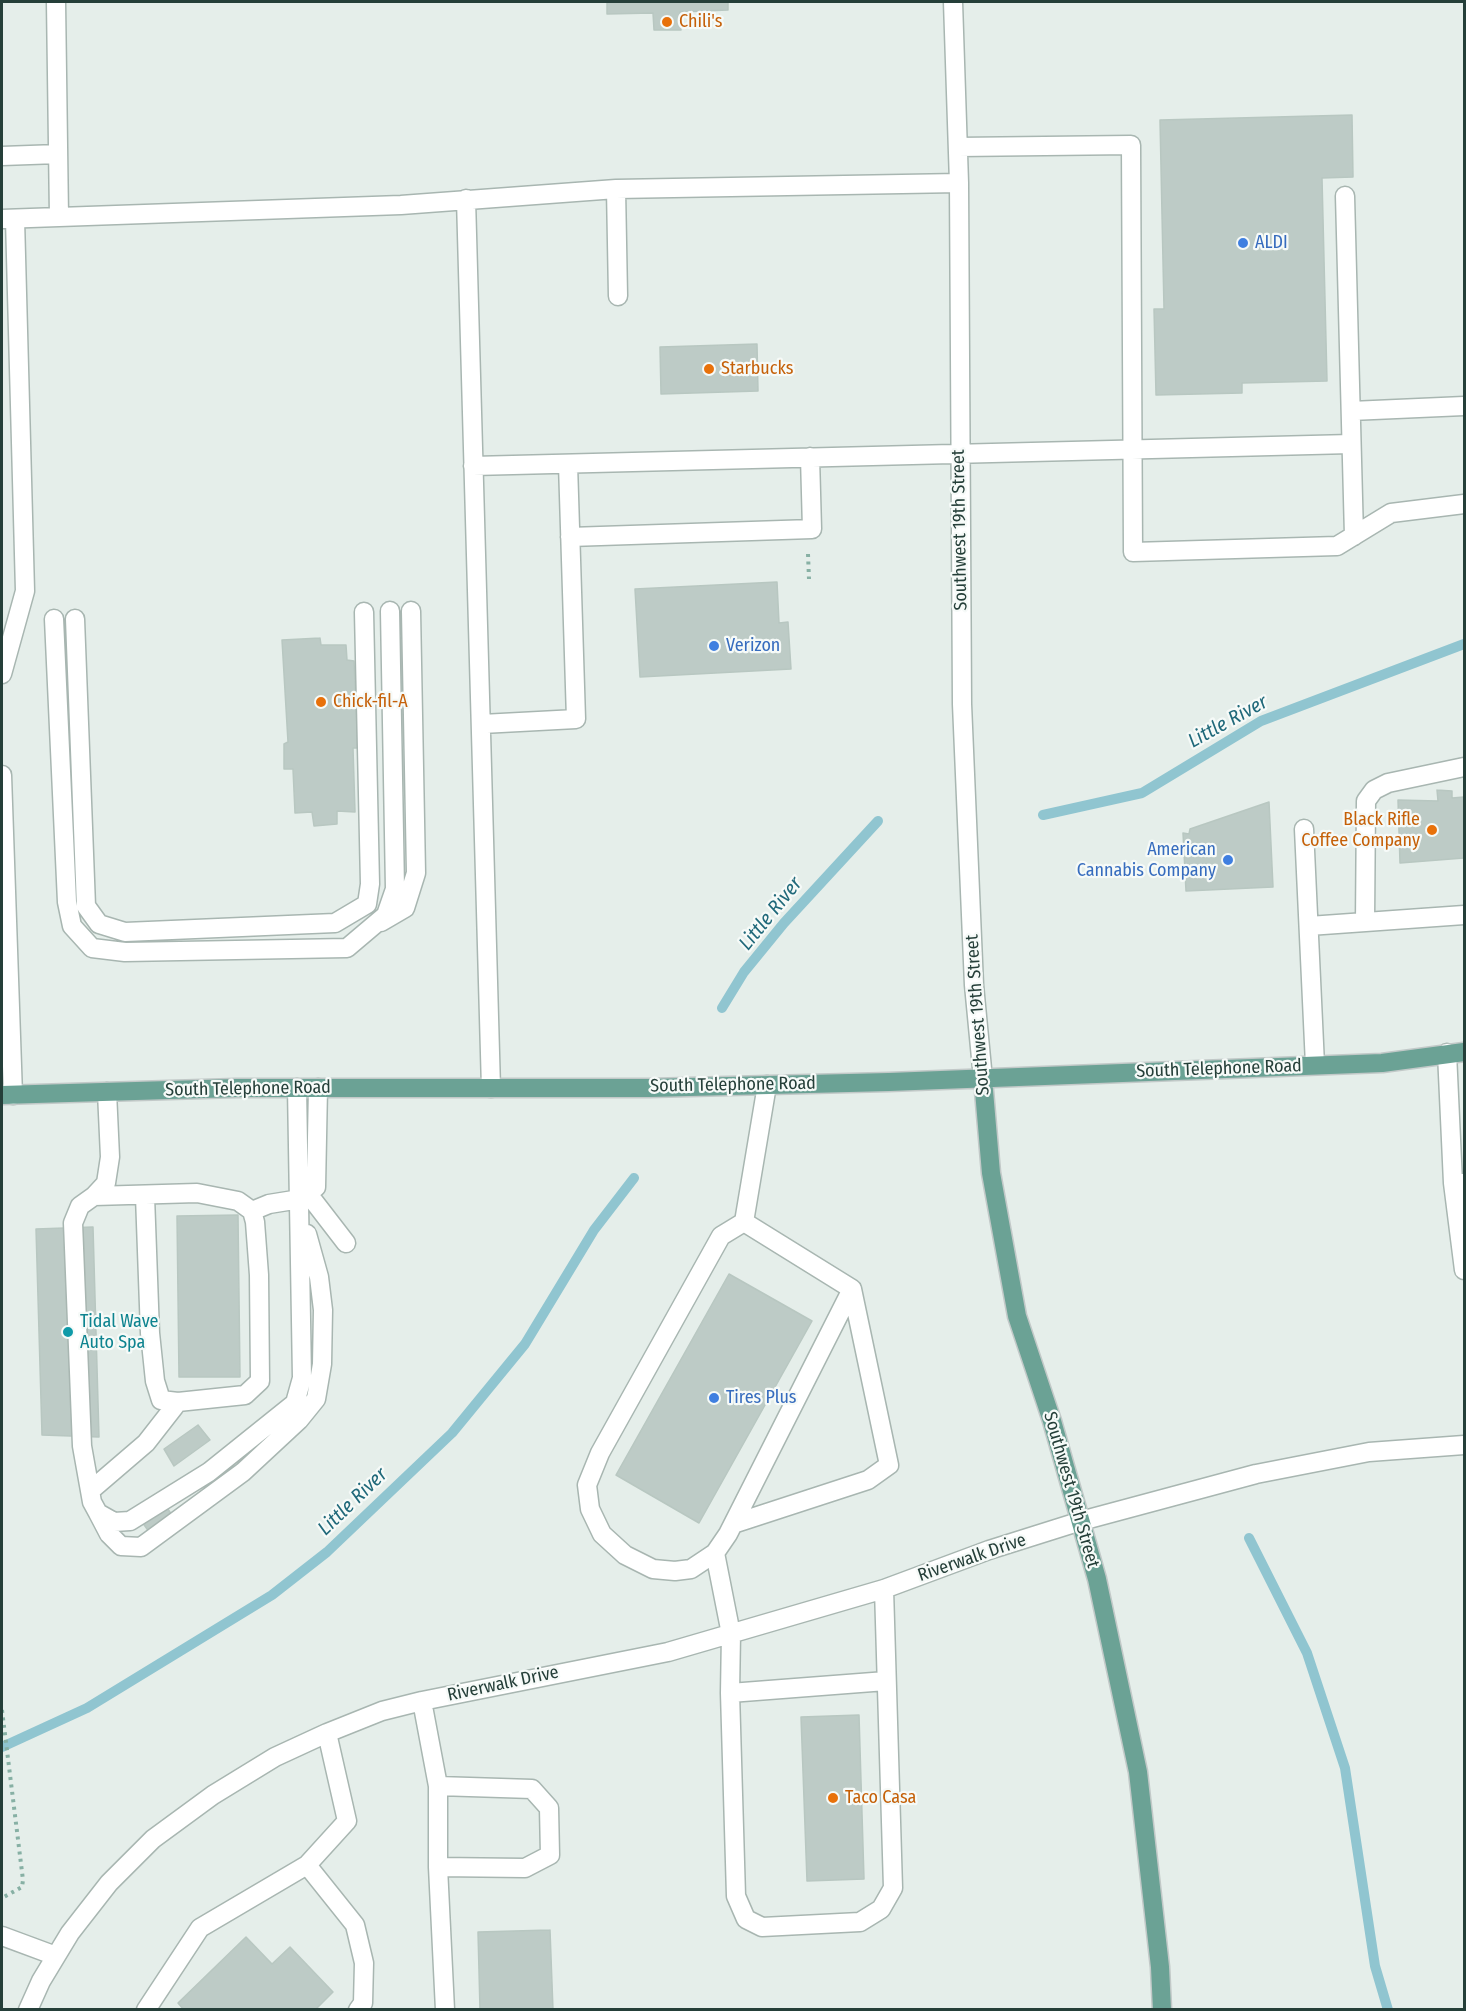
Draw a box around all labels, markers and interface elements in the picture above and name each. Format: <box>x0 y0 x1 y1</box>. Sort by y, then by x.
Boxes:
place label: Chili's <box>679 11 722 33</box>
marker: Chili's <box>660 15 674 29</box>
place label: ALDI <box>1255 232 1288 254</box>
marker: ALDI <box>1236 236 1250 250</box>
place label: Starbucks <box>721 358 793 380</box>
marker: Starbucks <box>702 362 716 376</box>
street label: Southwest 19th Street <box>948 449 972 611</box>
place label: Verizon <box>726 635 780 657</box>
marker: Verizon <box>707 639 721 653</box>
water label: Little River <box>1184 690 1272 754</box>
place label: Chick-fil-A <box>333 691 408 713</box>
marker: Chick-fil-A <box>314 695 328 709</box>
place label: Black Rifle Coffee Company <box>1301 809 1420 852</box>
marker: Black Rifle Coffee Company <box>1425 823 1439 837</box>
place label: American Cannabis Company <box>1077 839 1216 882</box>
marker: American Cannabis Company <box>1221 853 1235 867</box>
water label: Little River <box>734 873 808 955</box>
street label: Southwest 19th Street <box>962 934 994 1096</box>
street label: South Telephone Road <box>1136 1055 1302 1083</box>
street label: South Telephone Road <box>650 1073 816 1097</box>
street label: South Telephone Road <box>165 1077 331 1101</box>
place label: Tidal Wave Auto Spa <box>80 1311 158 1354</box>
marker: Tidal Wave Auto Spa <box>61 1325 75 1339</box>
place label: Tires Plus <box>726 1387 797 1409</box>
marker: Tires Plus <box>707 1391 721 1405</box>
street label: Southwest 19th Street <box>1038 1409 1104 1571</box>
water label: Little River <box>313 1463 393 1541</box>
street label: Riverwalk Drive <box>915 1529 1029 1587</box>
street label: Riverwalk Drive <box>445 1662 561 1706</box>
place label: Taco Casa <box>845 1787 916 1809</box>
marker: Taco Casa <box>826 1791 840 1805</box>

